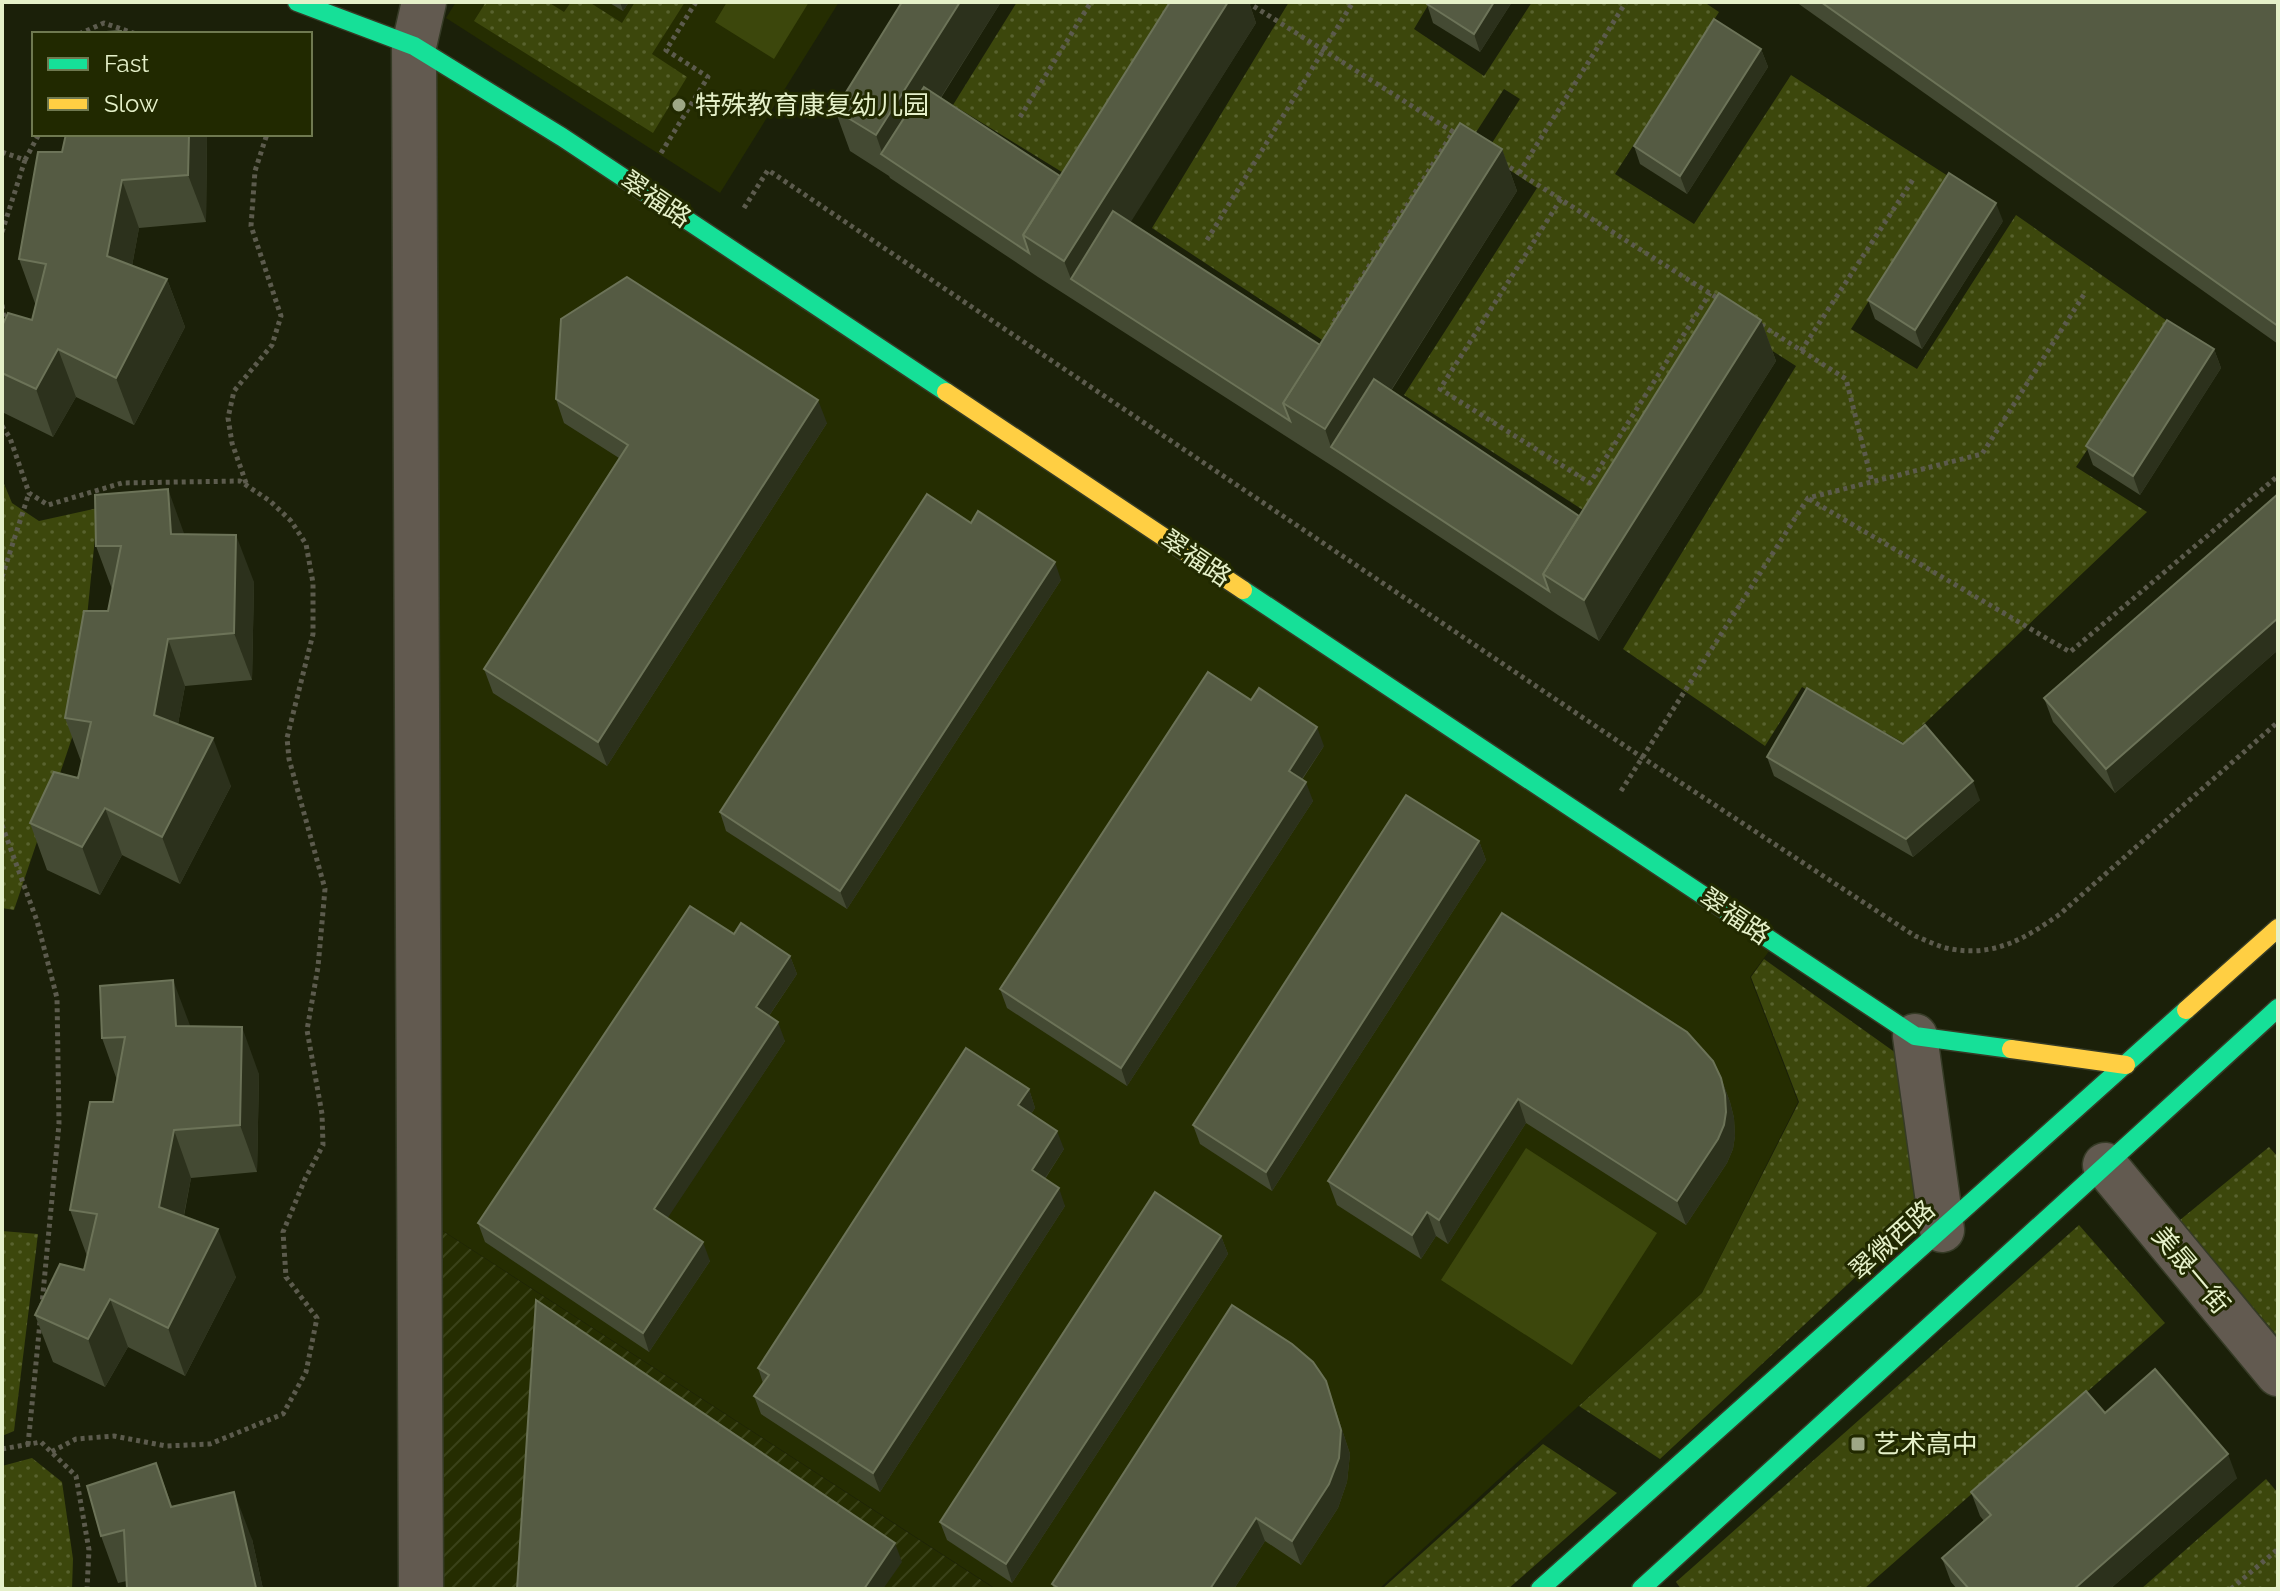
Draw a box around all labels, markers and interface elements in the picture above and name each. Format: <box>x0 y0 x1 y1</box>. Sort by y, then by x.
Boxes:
legend <box>32 32 312 136</box>
text: Fast <box>104 49 149 78</box>
text: Slow <box>104 89 159 118</box>
place label: 特殊教育康复幼儿园 <box>695 90 929 120</box>
marker: 特殊教育康复幼儿园 <box>670 96 688 114</box>
street label: 翠福路 <box>615 165 697 233</box>
street label: 翠福路 <box>1155 524 1237 592</box>
street label: 翠福路 <box>1694 882 1776 950</box>
street label: 翠微西路 <box>1843 1194 1941 1286</box>
street label: 美晟一街 <box>2146 1221 2236 1319</box>
place label: 艺术高中 <box>1874 1429 1978 1459</box>
marker: 艺术高中 <box>1849 1435 1867 1453</box>

